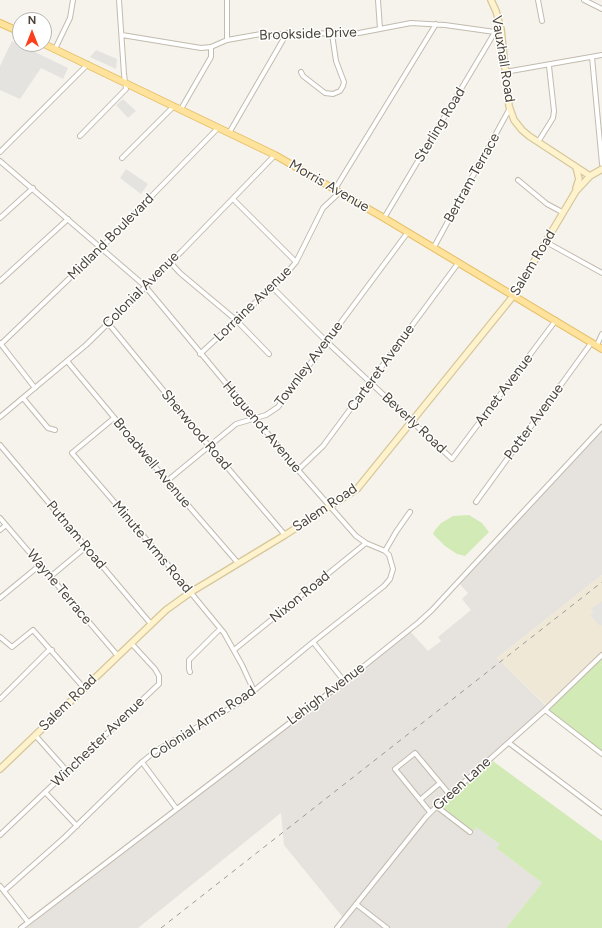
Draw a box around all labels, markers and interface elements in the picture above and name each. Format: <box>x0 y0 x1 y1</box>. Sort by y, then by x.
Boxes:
north arrow <box>12 12 52 52</box>
text: N <box>28 14 36 27</box>
street label: Vauxhall Road <box>488 14 518 104</box>
street label: Brookside Drive <box>259 24 357 44</box>
street label: Sterling Road <box>411 85 469 165</box>
street label: Bertram Terrace <box>440 130 504 226</box>
street label: Morris Avenue <box>286 156 372 216</box>
street label: Midland Boulevard <box>64 190 158 284</box>
street label: Salem Road <box>507 227 559 299</box>
street label: Colonial Avenue <box>99 248 183 332</box>
street label: Lorraine Avenue <box>211 263 295 345</box>
street label: Townley Avenue <box>272 318 346 410</box>
street label: Carteret Avenue <box>344 321 418 415</box>
street label: Arnet Avenue <box>471 351 537 429</box>
street label: Huguenot Avenue <box>219 378 305 476</box>
street label: Potter Avenue <box>501 381 567 463</box>
street label: Sherwood Road <box>158 386 234 474</box>
street label: Beverly Road <box>378 389 450 457</box>
street label: Broadwell Avenue <box>110 415 194 511</box>
street label: Salem Road <box>290 480 360 536</box>
street label: Minute Arms Road <box>108 497 196 597</box>
street label: Putnam Road <box>43 498 109 572</box>
street label: Wayne Terrace <box>23 546 95 628</box>
street label: Nixon Road <box>267 568 333 626</box>
street label: Lehigh Avenue <box>284 659 368 729</box>
street label: Salem Road <box>36 671 100 735</box>
street label: Colonial Arms Road <box>147 683 259 763</box>
street label: Winchester Avenue <box>48 693 148 791</box>
street label: Green Lane <box>430 754 494 814</box>

